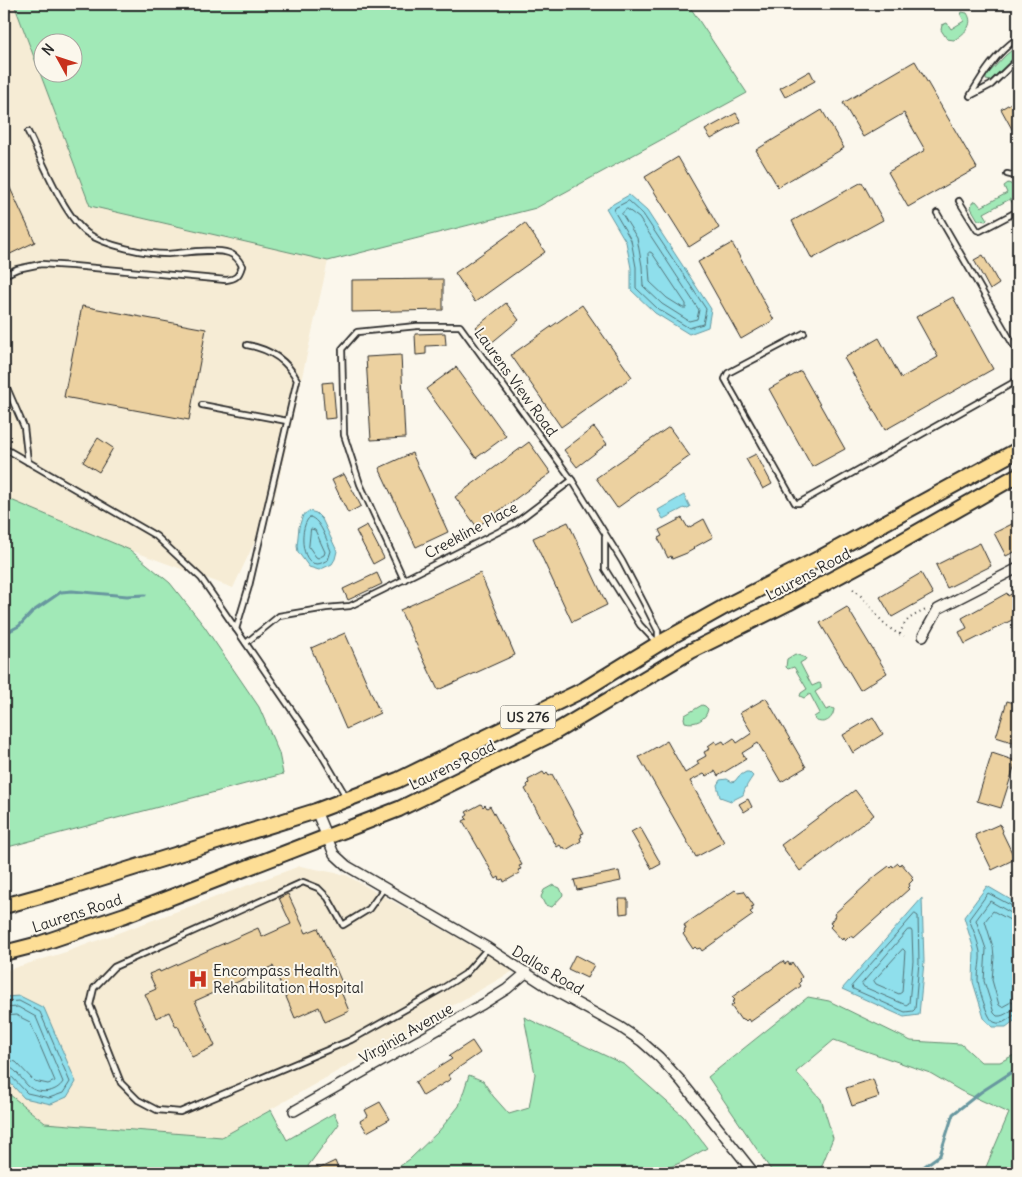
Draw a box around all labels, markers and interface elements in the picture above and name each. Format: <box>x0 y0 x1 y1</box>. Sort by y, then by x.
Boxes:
north arrow <box>32 32 82 82</box>
text: N <box>38 40 58 59</box>
street label: Laurens View Road <box>470 324 562 440</box>
street label: Creekline Place <box>421 498 521 562</box>
street label: Laurens Road <box>762 544 854 604</box>
road number: US 276 <box>500 706 556 729</box>
street label: Laurens Road <box>406 736 498 794</box>
street label: Laurens Road <box>30 889 124 936</box>
street label: Dallas Road <box>509 941 587 999</box>
place label: Encompass Health Rehabilitation Hospital <box>213 961 364 997</box>
hospital icon: Encompass Health Rehabilitation Hospital <box>187 968 209 990</box>
street label: Virginia Avenue <box>356 999 456 1067</box>

